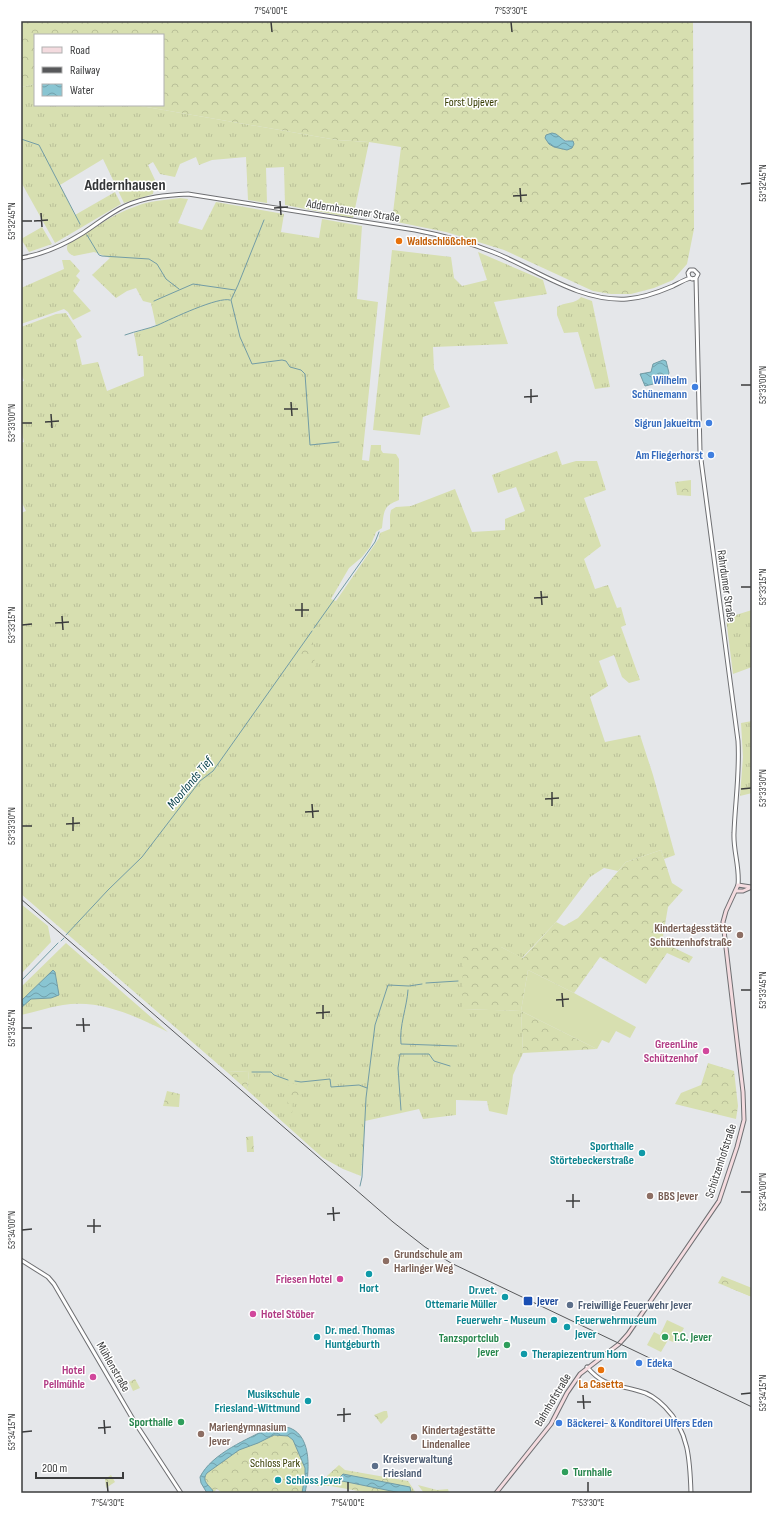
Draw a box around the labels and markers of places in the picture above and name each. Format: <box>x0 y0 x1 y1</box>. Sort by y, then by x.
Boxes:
place label: Waldschlößchen <box>407 234 477 249</box>
marker: Waldschlößchen <box>394 236 404 246</box>
place label: Wilhelm Schünemann <box>632 373 687 402</box>
marker: Wilhelm Schünemann <box>690 382 700 392</box>
place label: Sigrun Jakueitm <box>635 416 701 431</box>
marker: Sigrun Jakueitm <box>704 418 714 428</box>
place label: Am Fliegerhorst <box>635 448 703 463</box>
marker: Am Fliegerhorst <box>706 450 716 460</box>
place label: Kindertagesstätte Schützenhofstraße <box>650 921 732 950</box>
marker: Kindertagesstätte Schützenhofstraße <box>735 930 745 940</box>
place label: GreenLine Schützenhof <box>644 1037 698 1066</box>
marker: GreenLine Schützenhof <box>701 1046 711 1056</box>
place label: Sporthalle Störtebeckerstraße <box>550 1139 634 1168</box>
marker: Sporthalle Störtebeckerstraße <box>637 1148 647 1158</box>
place label: BBS Jever <box>658 1189 698 1204</box>
marker: BBS Jever <box>645 1191 655 1201</box>
place label: Grundschule am Harlinger Weg <box>394 1247 462 1276</box>
marker: Grundschule am Harlinger Weg <box>381 1256 391 1266</box>
marker: Hort <box>364 1269 374 1279</box>
place label: Friesen Hotel <box>276 1272 332 1287</box>
marker: Friesen Hotel <box>335 1274 345 1284</box>
place label: Hort <box>359 1281 379 1296</box>
place label: Dr.vet. Ottemarie Müller <box>425 1283 497 1312</box>
marker: Dr.vet. Ottemarie Müller <box>500 1292 510 1302</box>
place label: Jever <box>536 1294 559 1309</box>
marker: Jever <box>522 1295 534 1307</box>
place label: Freiwillige Feuerwehr Jever <box>578 1298 692 1313</box>
marker: Freiwillige Feuerwehr Jever <box>565 1300 575 1310</box>
place label: Hotel Stöber <box>261 1307 315 1322</box>
marker: Hotel Stöber <box>248 1309 258 1319</box>
place label: Feuerwehr - Museum <box>456 1313 546 1328</box>
place label: Feuerwehrmuseum Jever <box>574 1313 657 1342</box>
marker: Feuerwehr - Museum <box>549 1315 559 1325</box>
marker: Feuerwehrmuseum Jever <box>562 1322 572 1332</box>
place label: Dr. med. Thomas Huntgeburth <box>325 1323 395 1352</box>
place label: T.C. Jever <box>673 1330 712 1345</box>
place label: Tanzsportclub Jever <box>439 1331 499 1360</box>
marker: Dr. med. Thomas Huntgeburth <box>312 1332 322 1342</box>
marker: T.C. Jever <box>660 1332 670 1342</box>
marker: Tanzsportclub Jever <box>502 1340 512 1350</box>
place label: Therapiezentrum Horn <box>532 1347 627 1362</box>
marker: Therapiezentrum Horn <box>519 1349 529 1359</box>
place label: Edeka <box>647 1356 673 1371</box>
marker: Edeka <box>634 1358 644 1368</box>
place label: Hotel Pellmühle <box>43 1363 85 1392</box>
marker: La Casetta <box>596 1365 606 1375</box>
marker: Hotel Pellmühle <box>88 1372 98 1382</box>
place label: La Casetta <box>578 1377 624 1392</box>
place label: Musikschule Friesland-Wittmund <box>215 1387 300 1416</box>
marker: Musikschule Friesland-Wittmund <box>303 1396 313 1406</box>
place label: Sporthalle <box>129 1415 173 1430</box>
place label: Bäckerei- & Konditorei Ulfers Eden <box>567 1416 713 1431</box>
marker: Sporthalle <box>176 1417 186 1427</box>
marker: Bäckerei- & Konditorei Ulfers Eden <box>554 1418 564 1428</box>
place label: Mariengymnasium Jever <box>208 1420 286 1449</box>
place label: Kindertagestätte Lindenallee <box>422 1423 495 1452</box>
marker: Mariengymnasium Jever <box>196 1429 206 1439</box>
marker: Kindertagestätte Lindenallee <box>409 1432 419 1442</box>
place label: Kreisverwaltung Friesland <box>383 1452 453 1481</box>
marker: Kreisverwaltung Friesland <box>370 1461 380 1471</box>
place label: Turnhalle <box>573 1465 612 1480</box>
marker: Turnhalle <box>560 1467 570 1477</box>
place label: Schloss Jever <box>286 1473 342 1488</box>
marker: Schloss Jever <box>273 1475 283 1485</box>

